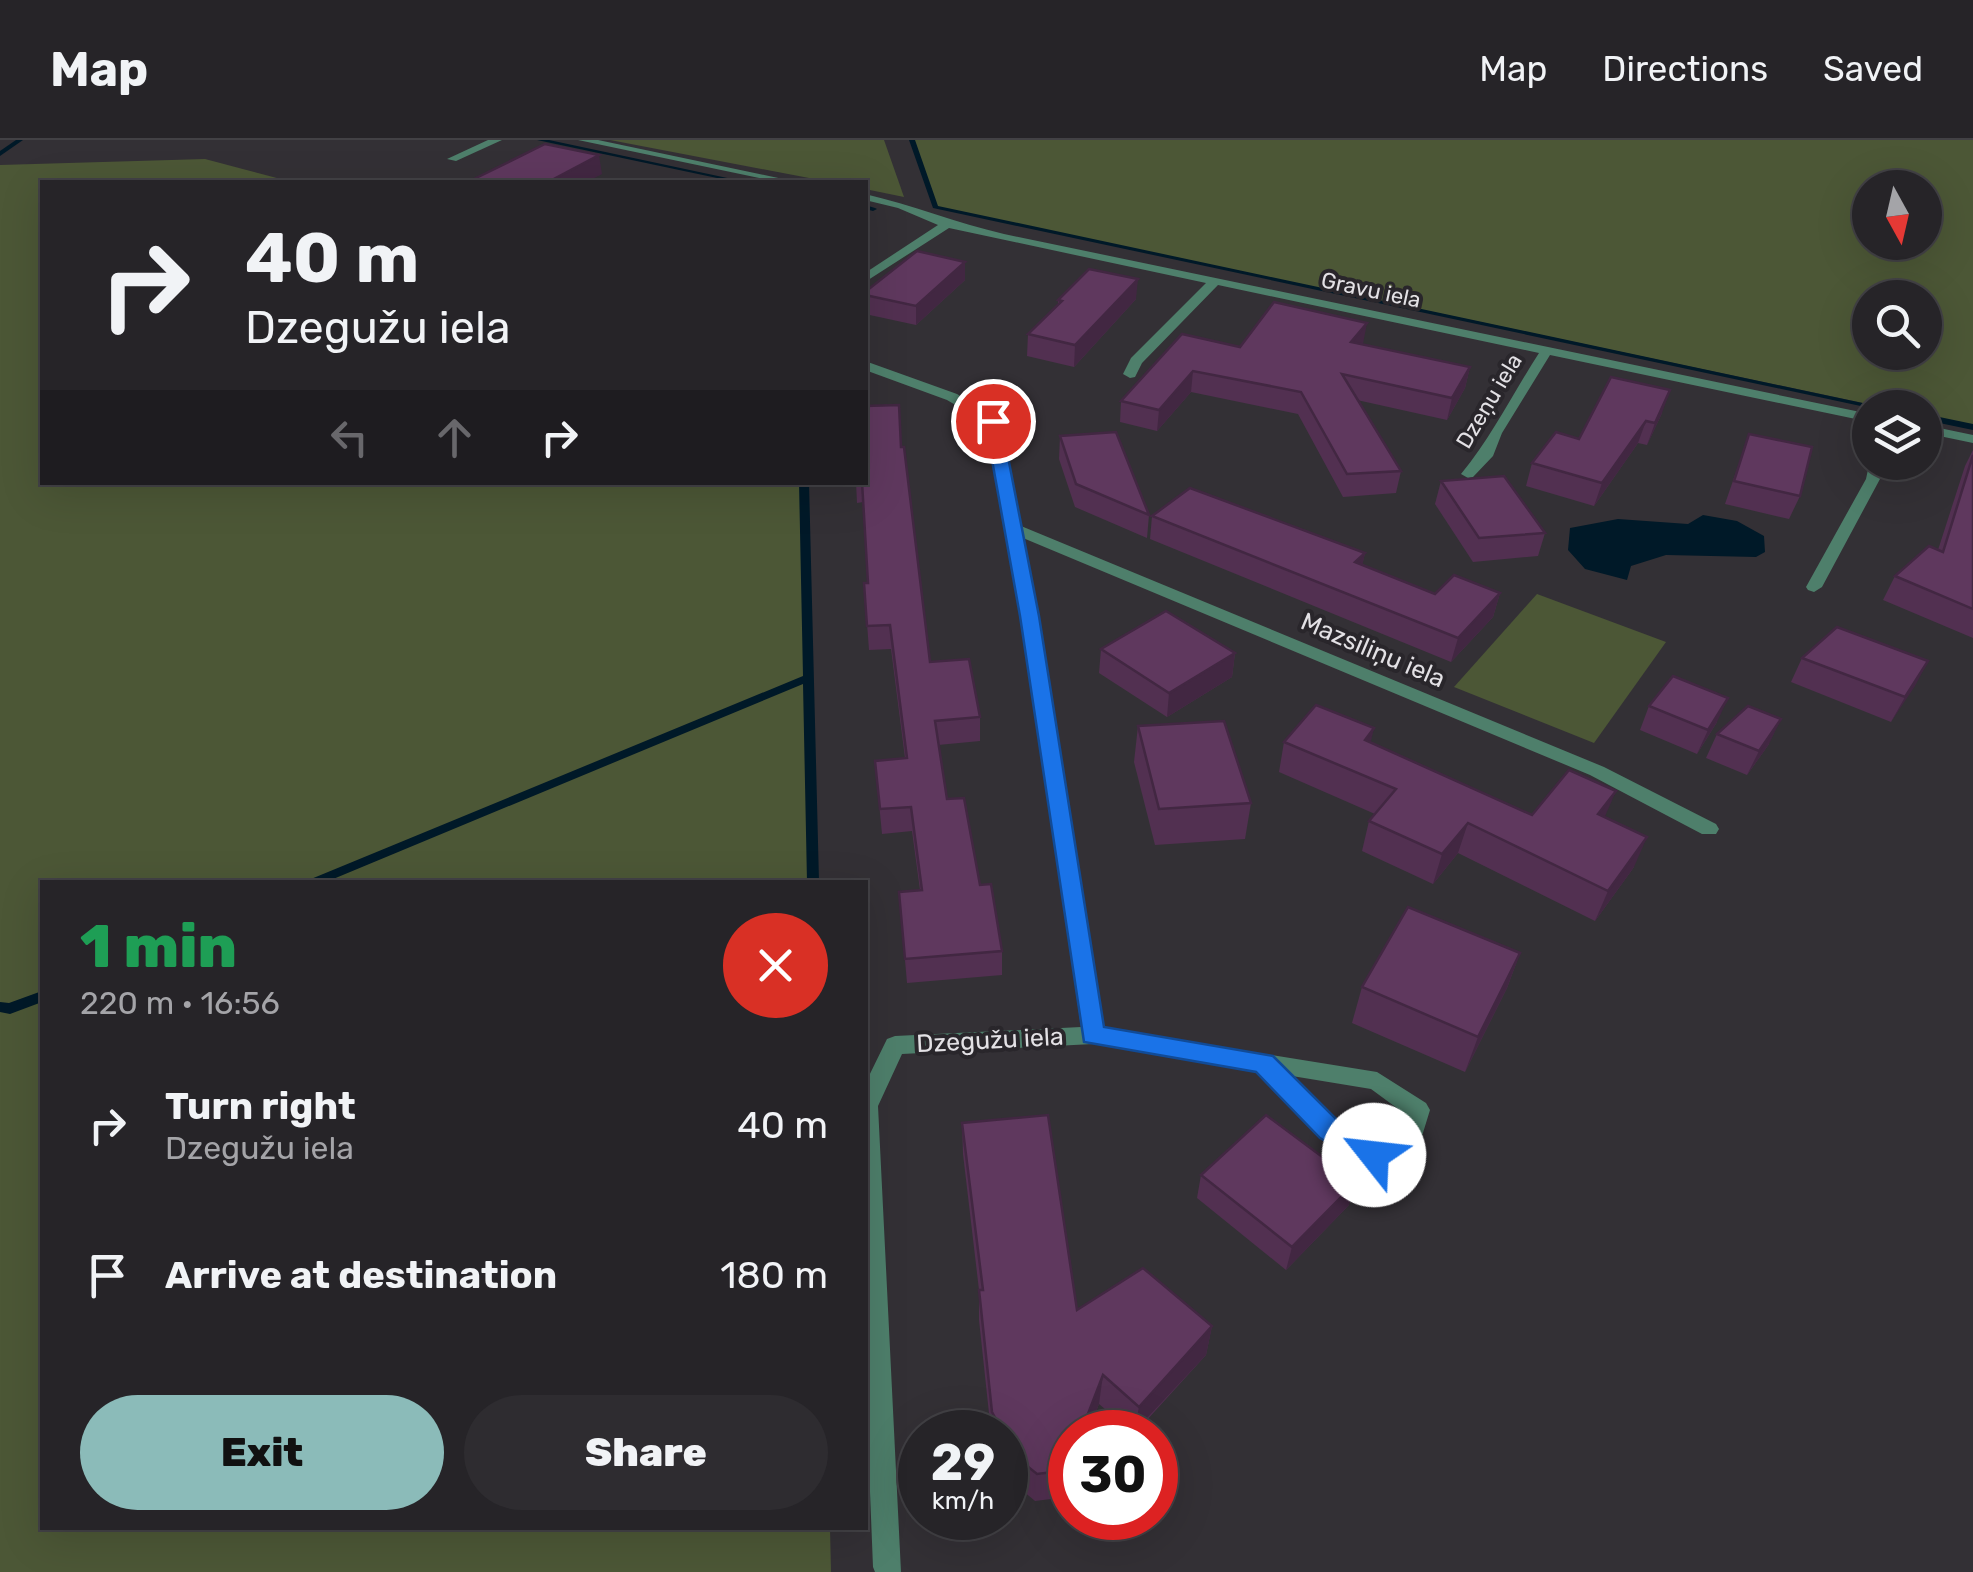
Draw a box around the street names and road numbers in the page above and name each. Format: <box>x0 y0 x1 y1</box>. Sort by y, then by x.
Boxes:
street label: Gravu iela <box>1319 266 1423 314</box>
street label: Dzeņu iela <box>1450 349 1528 453</box>
street label: Mazsiliņu iela <box>1297 607 1449 693</box>
street label: Dzegužu iela <box>916 1022 1064 1058</box>

